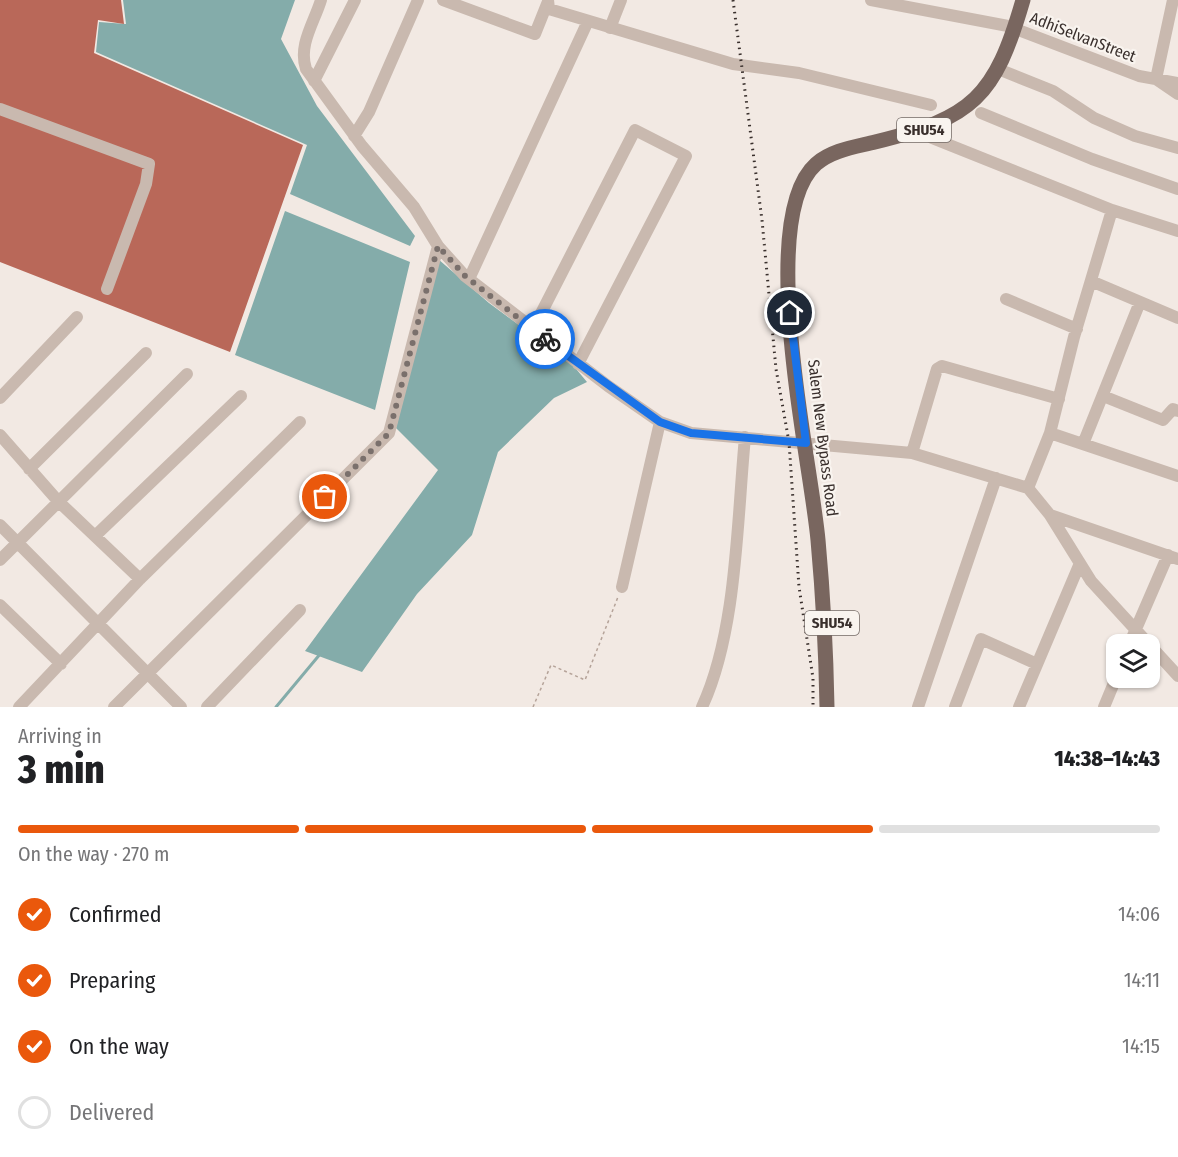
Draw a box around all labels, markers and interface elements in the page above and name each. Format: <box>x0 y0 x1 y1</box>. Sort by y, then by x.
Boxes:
street label: AdhiSelvanStreet <box>1027 8 1139 66</box>
road number: SHU54 <box>897 118 951 142</box>
pin <box>764 287 815 338</box>
icon: home <box>773 296 806 329</box>
courier <box>515 309 575 369</box>
icon: bike <box>529 323 562 356</box>
street label: Salem New Bypass Road <box>804 358 842 518</box>
pin <box>299 471 350 522</box>
icon: bag <box>308 480 341 513</box>
road number: SHU54 <box>805 611 859 635</box>
map controls <box>1106 634 1160 688</box>
button: layers <box>1106 634 1160 688</box>
text: Arriving in <box>18 724 102 748</box>
text: 14:38–14:43 <box>1054 745 1160 772</box>
text: 3 min <box>18 747 105 793</box>
text: On the way · 270 m <box>18 842 169 866</box>
icon: check <box>18 898 51 931</box>
text: Confirmed <box>69 901 162 928</box>
text: 14:06 <box>1118 902 1160 926</box>
icon: check <box>18 964 51 997</box>
text: Preparing <box>69 967 155 994</box>
text: 14:11 <box>1124 968 1160 992</box>
icon: check <box>18 1030 51 1063</box>
text: On the way <box>69 1033 169 1060</box>
text: 14:15 <box>1122 1034 1160 1058</box>
text: Delivered <box>69 1099 154 1126</box>

